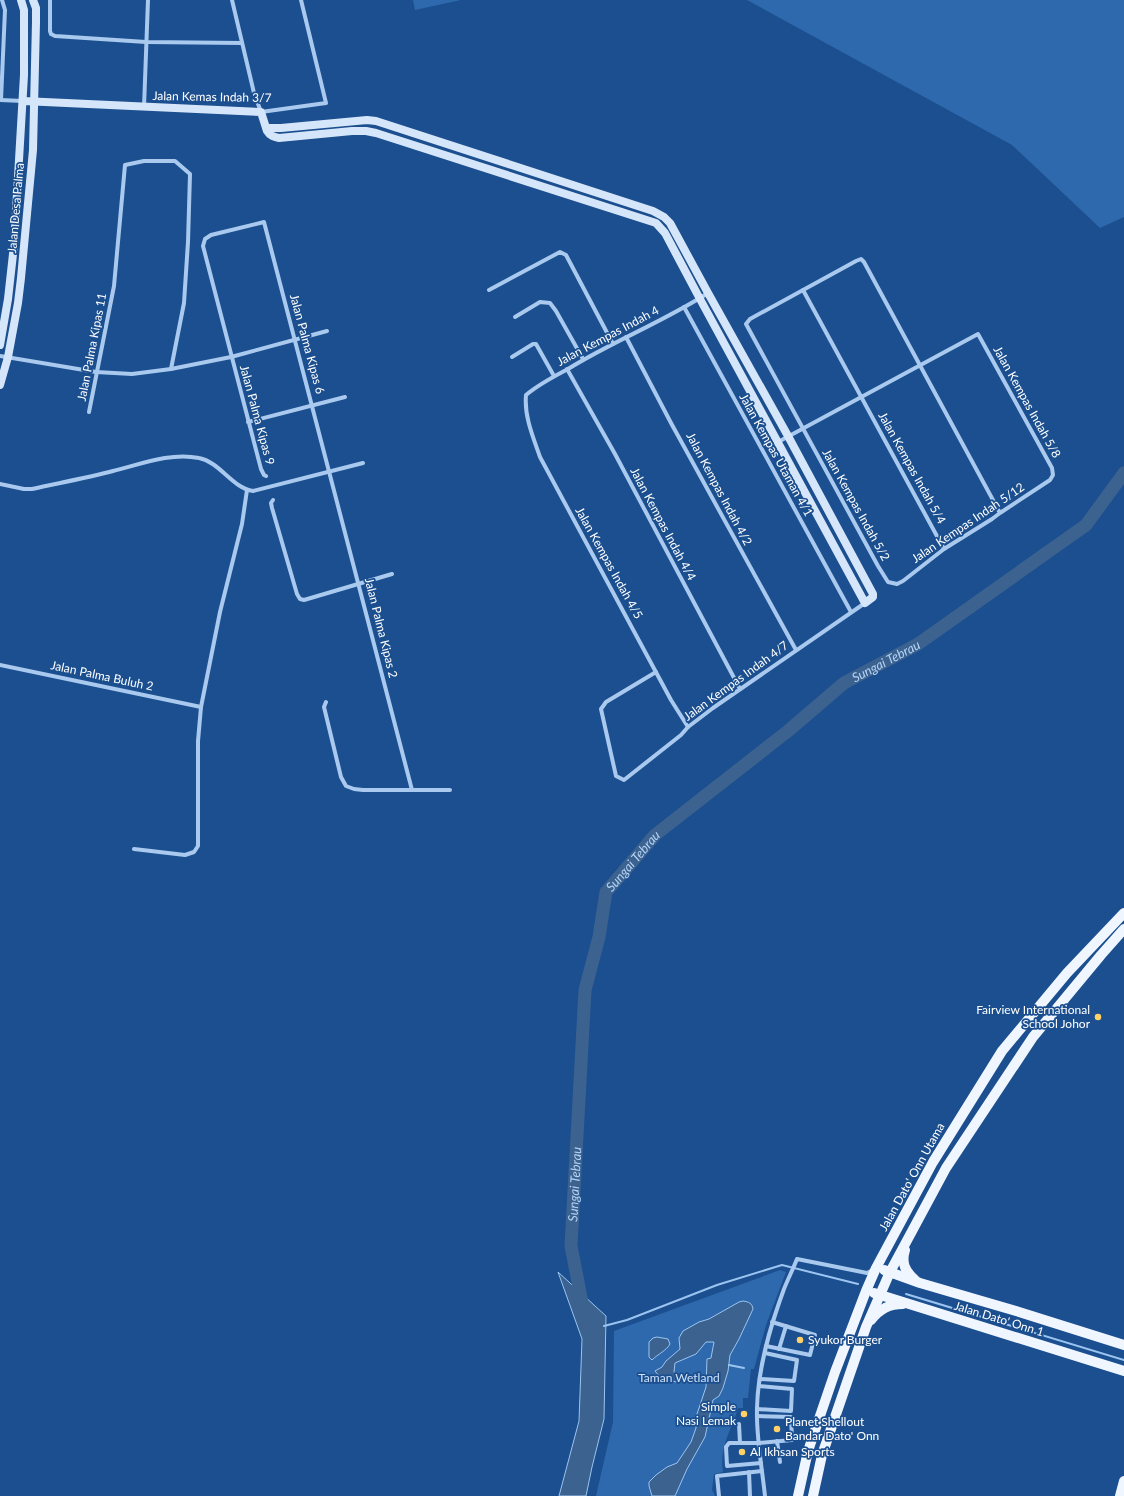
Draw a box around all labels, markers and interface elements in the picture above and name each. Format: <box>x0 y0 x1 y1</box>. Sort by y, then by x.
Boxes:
street label: Jalan Kemas Indah 3/7 <box>152 88 272 105</box>
street label: Jalan Desa Palma <box>4 162 27 254</box>
street label: Jalan Palma Kipas 11 <box>74 292 109 402</box>
street label: Jalan Palma Kipas 6 <box>287 292 328 396</box>
street label: Jalan Kempas Indah 4 <box>554 302 661 369</box>
street label: Jalan Kempas Indah 5/8 <box>990 343 1065 460</box>
street label: Jalan Palma Kipas 9 <box>237 363 278 467</box>
street label: Jalan Kempas Utaman 4/1 <box>736 391 816 519</box>
street label: Jalan Kempas Indah 5/4 <box>875 409 950 526</box>
street label: Jalan Kempas Indah 4/2 <box>683 430 756 548</box>
street label: Jalan Kempas Indah 5/2 <box>819 446 894 563</box>
street label: Jalan Kempas Indah 4/4 <box>627 465 700 583</box>
street label: Jalan Kempas Indah 5/12 <box>908 479 1027 566</box>
street label: Jalan Kempas Indah 4/5 <box>572 504 647 621</box>
street label: Jalan Palma Kipas 2 <box>362 576 401 680</box>
water label: Sungai Tebrau <box>849 636 923 686</box>
street label: Jalan Kempas Indah 4/7 <box>680 638 791 724</box>
street label: Jalan Palma Buluh 2 <box>49 657 155 694</box>
water label: Sungai Tebrau <box>602 826 663 895</box>
place label: Fairview International School Johor <box>976 1002 1091 1031</box>
marker: Fairview International School Johor <box>1093 1012 1103 1022</box>
street label: Jalan Dato' Onn Utama <box>876 1120 948 1233</box>
water label: Sungai Tebrau <box>564 1146 584 1222</box>
street label: Jalan Dato' Onn 1 <box>952 1298 1046 1339</box>
place label: Syukor Burger <box>808 1332 883 1347</box>
marker: Syukor Burger <box>795 1335 805 1345</box>
park label: Taman Wetland <box>638 1370 720 1385</box>
place label: Simple Nasi Lemak <box>676 1399 737 1428</box>
marker: Simple Nasi Lemak <box>739 1409 749 1419</box>
place label: Planet Shellout Bandar Dato' Onn <box>785 1414 879 1443</box>
marker: Planet Shellout Bandar Dato' Onn <box>772 1424 782 1434</box>
place label: Al Ikhsan Sports <box>750 1444 835 1459</box>
marker: Al Ikhsan Sports <box>737 1447 747 1457</box>

